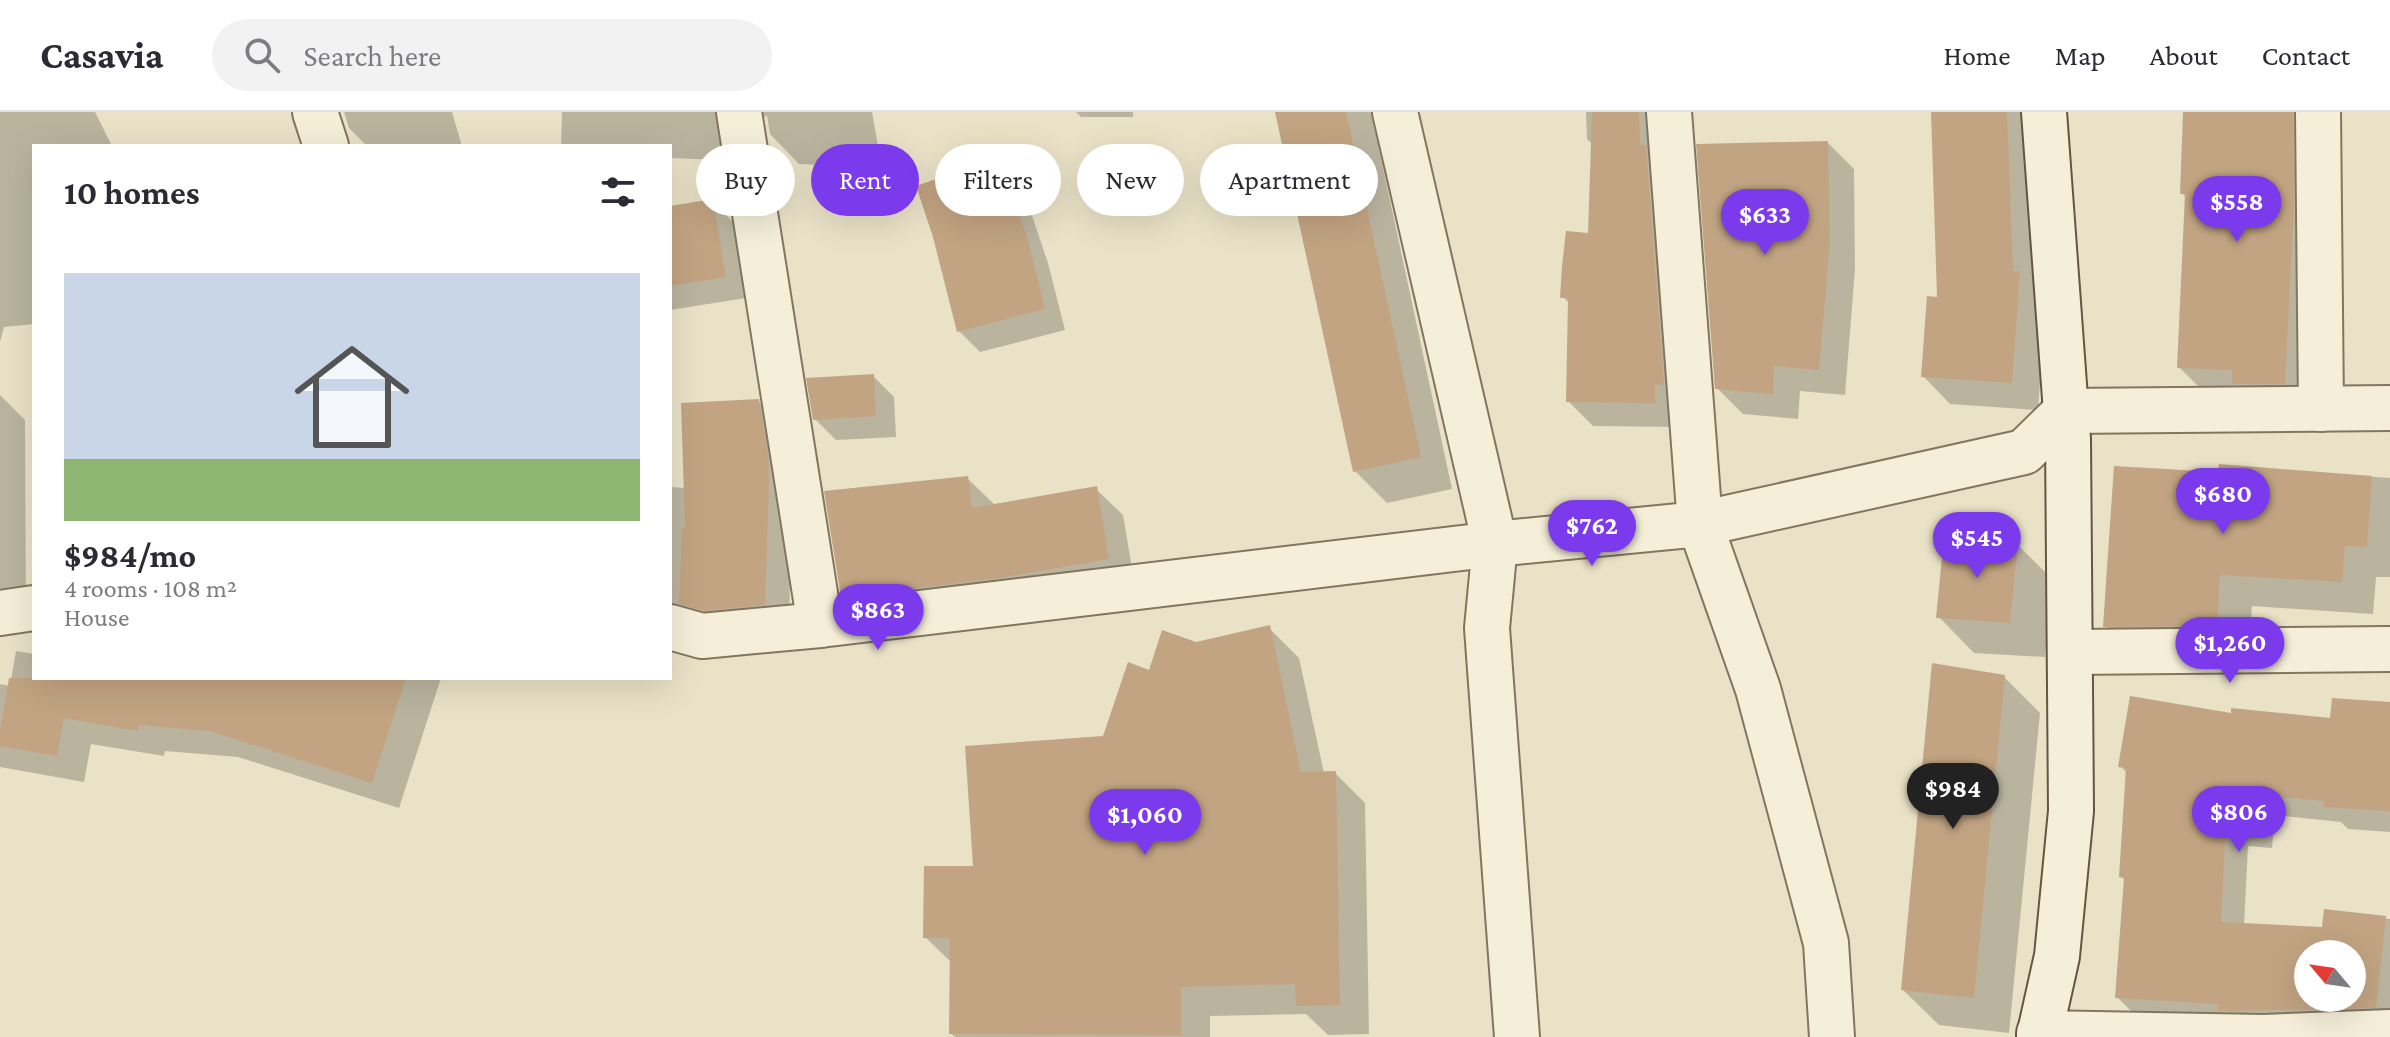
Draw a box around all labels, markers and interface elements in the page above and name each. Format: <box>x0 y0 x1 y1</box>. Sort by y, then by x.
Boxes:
search box <box>212 19 772 91</box>
icon: search <box>240 33 284 77</box>
text: Casavia <box>40 34 164 76</box>
text: Search here <box>304 39 441 72</box>
text: Home <box>1944 40 2011 71</box>
text: Map <box>2055 40 2106 71</box>
text: About <box>2150 40 2218 71</box>
text: Contact <box>2262 40 2350 71</box>
chip: Buy <box>696 144 795 216</box>
chip: Rent <box>811 144 919 216</box>
chip: Filters <box>935 144 1061 216</box>
chip: New <box>1077 144 1184 216</box>
chip: Apartment <box>1200 144 1378 216</box>
icon: filters <box>596 170 640 214</box>
text: 10 homes <box>64 174 200 211</box>
pin: $558 <box>2190 176 2284 244</box>
text: $558 <box>2210 187 2264 216</box>
pin: $633 <box>1718 189 1812 257</box>
text: $633 <box>1739 200 1791 229</box>
icon: home <box>280 325 424 469</box>
pin: $680 <box>2176 468 2270 536</box>
text: $680 <box>2194 479 2252 508</box>
pin: $762 <box>1545 500 1639 568</box>
text: $762 <box>1566 511 1618 540</box>
pin: $545 <box>1930 512 2024 580</box>
text: $545 <box>1951 523 2003 552</box>
text: $984/mo <box>64 537 196 574</box>
text: 4 rooms · 108 m² <box>64 574 237 603</box>
pin: $863 <box>831 584 925 652</box>
text: $863 <box>851 595 905 624</box>
text: House <box>64 603 129 632</box>
pin: $1,260 <box>2165 617 2295 685</box>
text: $1,260 <box>2193 628 2267 657</box>
pin: $984 <box>1906 763 2000 831</box>
text: $984 <box>1925 774 1981 803</box>
pin: $806 <box>2192 786 2286 854</box>
pin: $1,060 <box>1080 789 1210 857</box>
text: $806 <box>2210 797 2268 826</box>
text: $1,060 <box>1107 800 1183 829</box>
north arrow <box>2294 940 2366 1012</box>
map controls <box>2294 940 2366 1012</box>

